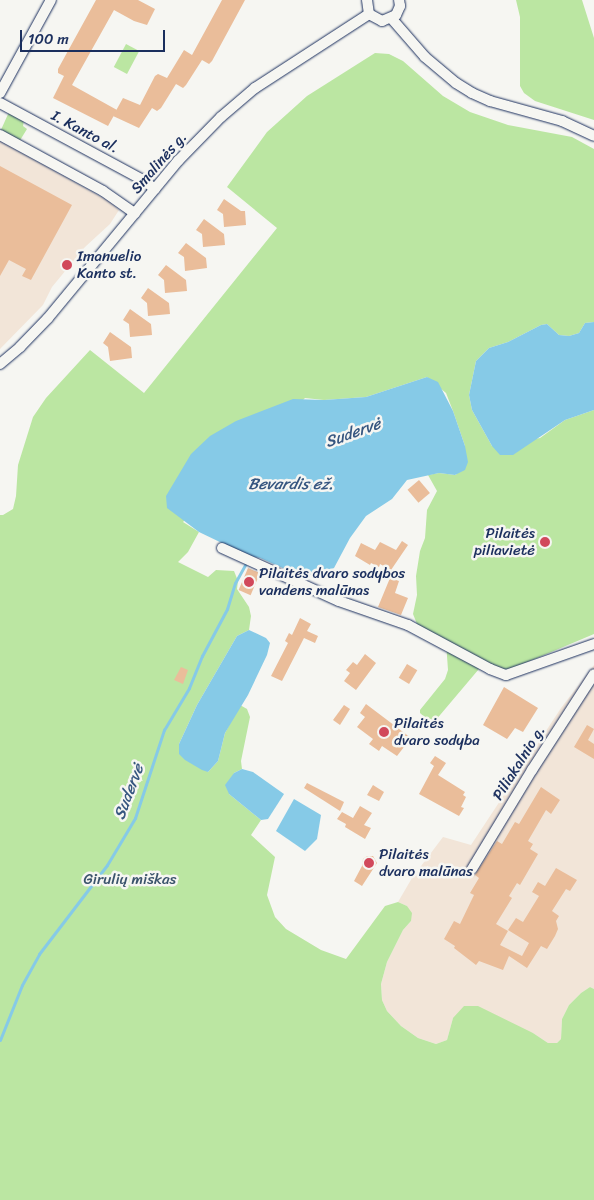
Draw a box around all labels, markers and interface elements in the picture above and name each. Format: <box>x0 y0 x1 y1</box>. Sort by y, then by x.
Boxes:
scale bar <box>22 20 168 52</box>
text: 100 m <box>28 26 69 52</box>
street label: I. Kanto al. <box>48 107 122 157</box>
street label: Smalinės g. <box>127 129 191 197</box>
place label: Imanuelio Kanto st. <box>77 247 141 282</box>
marker: Imanuelio Kanto st. <box>61 259 73 271</box>
water label: Sudervė <box>323 414 383 452</box>
water label: Bevardis ež. <box>248 474 334 494</box>
place label: Pilaitės piliavietė <box>474 524 535 559</box>
marker: Pilaitės piliavietė <box>539 536 551 548</box>
place label: Pilaitės dvaro sodybos vandens malūnas <box>259 564 405 599</box>
marker: Pilaitės dvaro sodybos vandens malūnas <box>243 576 255 588</box>
place label: Pilaitės dvaro sodyba <box>394 714 480 749</box>
street label: Piliakalnio g. <box>489 722 549 804</box>
marker: Pilaitės dvaro sodyba <box>378 726 390 738</box>
water label: Sudervė <box>110 762 148 822</box>
place label: Pilaitės dvaro malūnas <box>379 845 473 880</box>
marker: Pilaitės dvaro malūnas <box>363 857 375 869</box>
park label: Girulių miškas <box>84 871 176 889</box>

